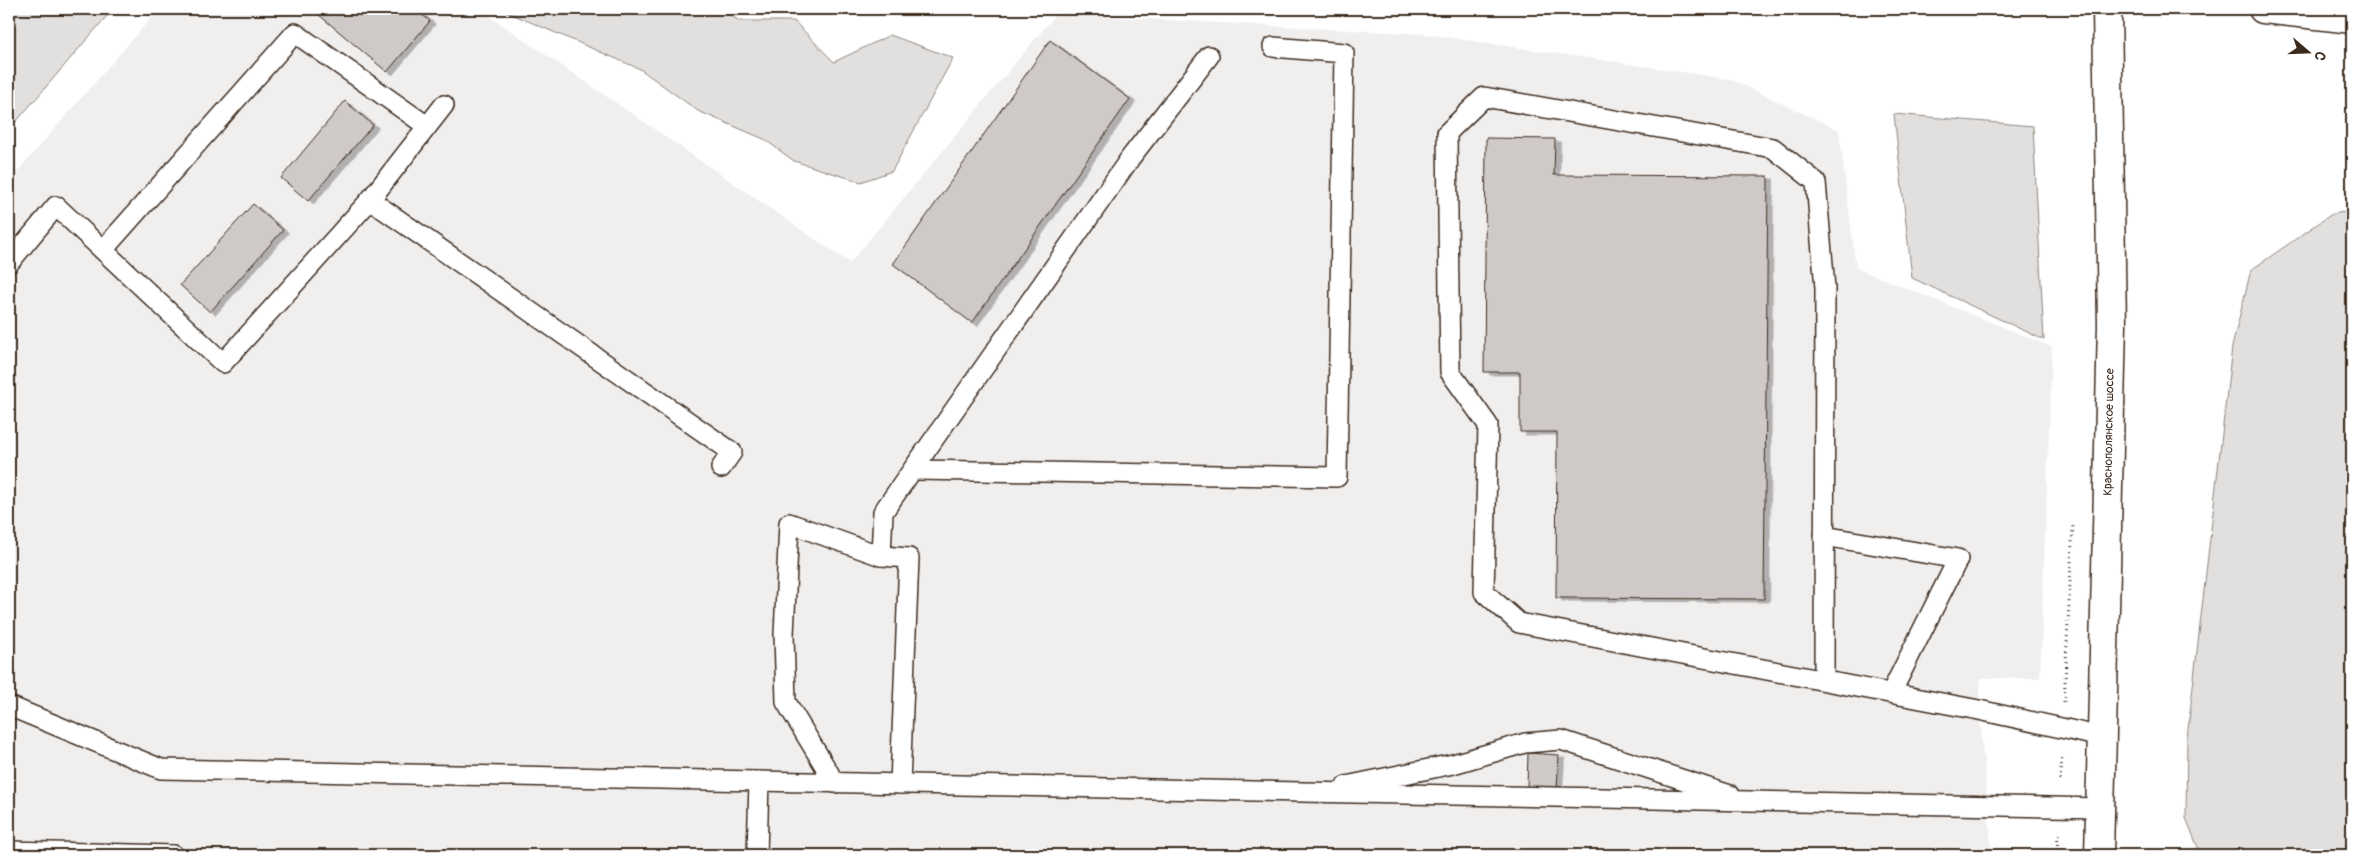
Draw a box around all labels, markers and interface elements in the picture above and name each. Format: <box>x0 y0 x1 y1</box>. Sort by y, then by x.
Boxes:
north arrow <box>2284 28 2334 78</box>
text: С <box>2310 49 2329 63</box>
street label: Краснополянское шоссе <box>2100 368 2118 496</box>

